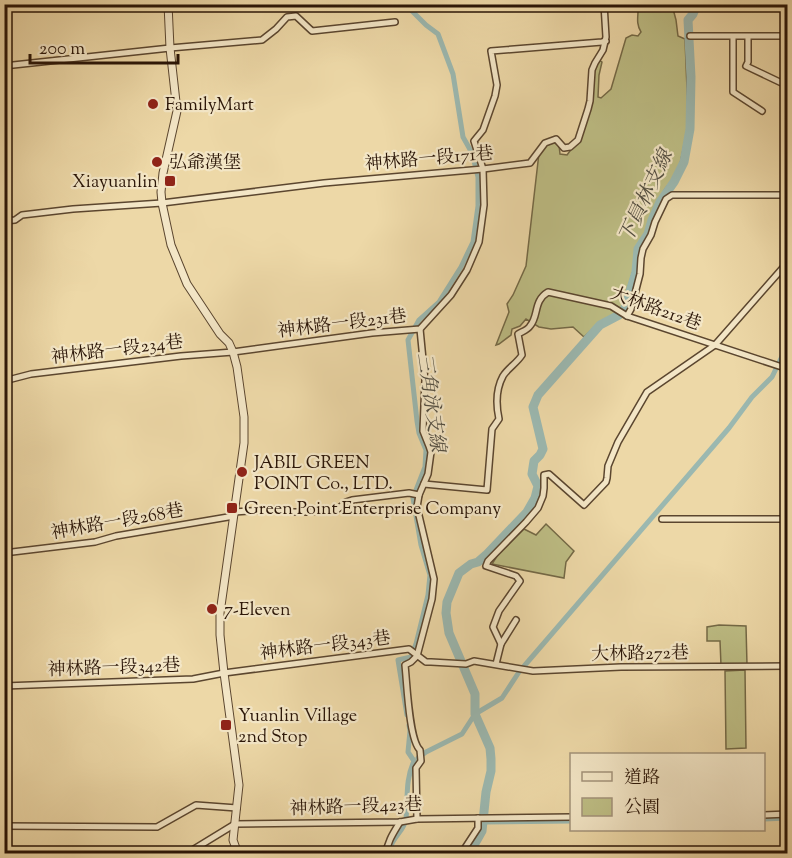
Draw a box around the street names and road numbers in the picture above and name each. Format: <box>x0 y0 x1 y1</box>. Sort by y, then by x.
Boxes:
street label: 神林路一段171巷 <box>364 141 495 179</box>
street label: 大林路212巷 <box>606 281 704 338</box>
street label: 神林路一段231巷 <box>276 304 408 346</box>
street label: 神林路一段234巷 <box>50 330 185 372</box>
street label: 神林路一段268巷 <box>49 499 186 547</box>
street label: 神林路一段343巷 <box>258 626 392 668</box>
street label: 大林路272巷 <box>591 641 689 669</box>
street label: 神林路一段342巷 <box>47 654 181 684</box>
street label: 神林路一段423巷 <box>289 793 423 823</box>

